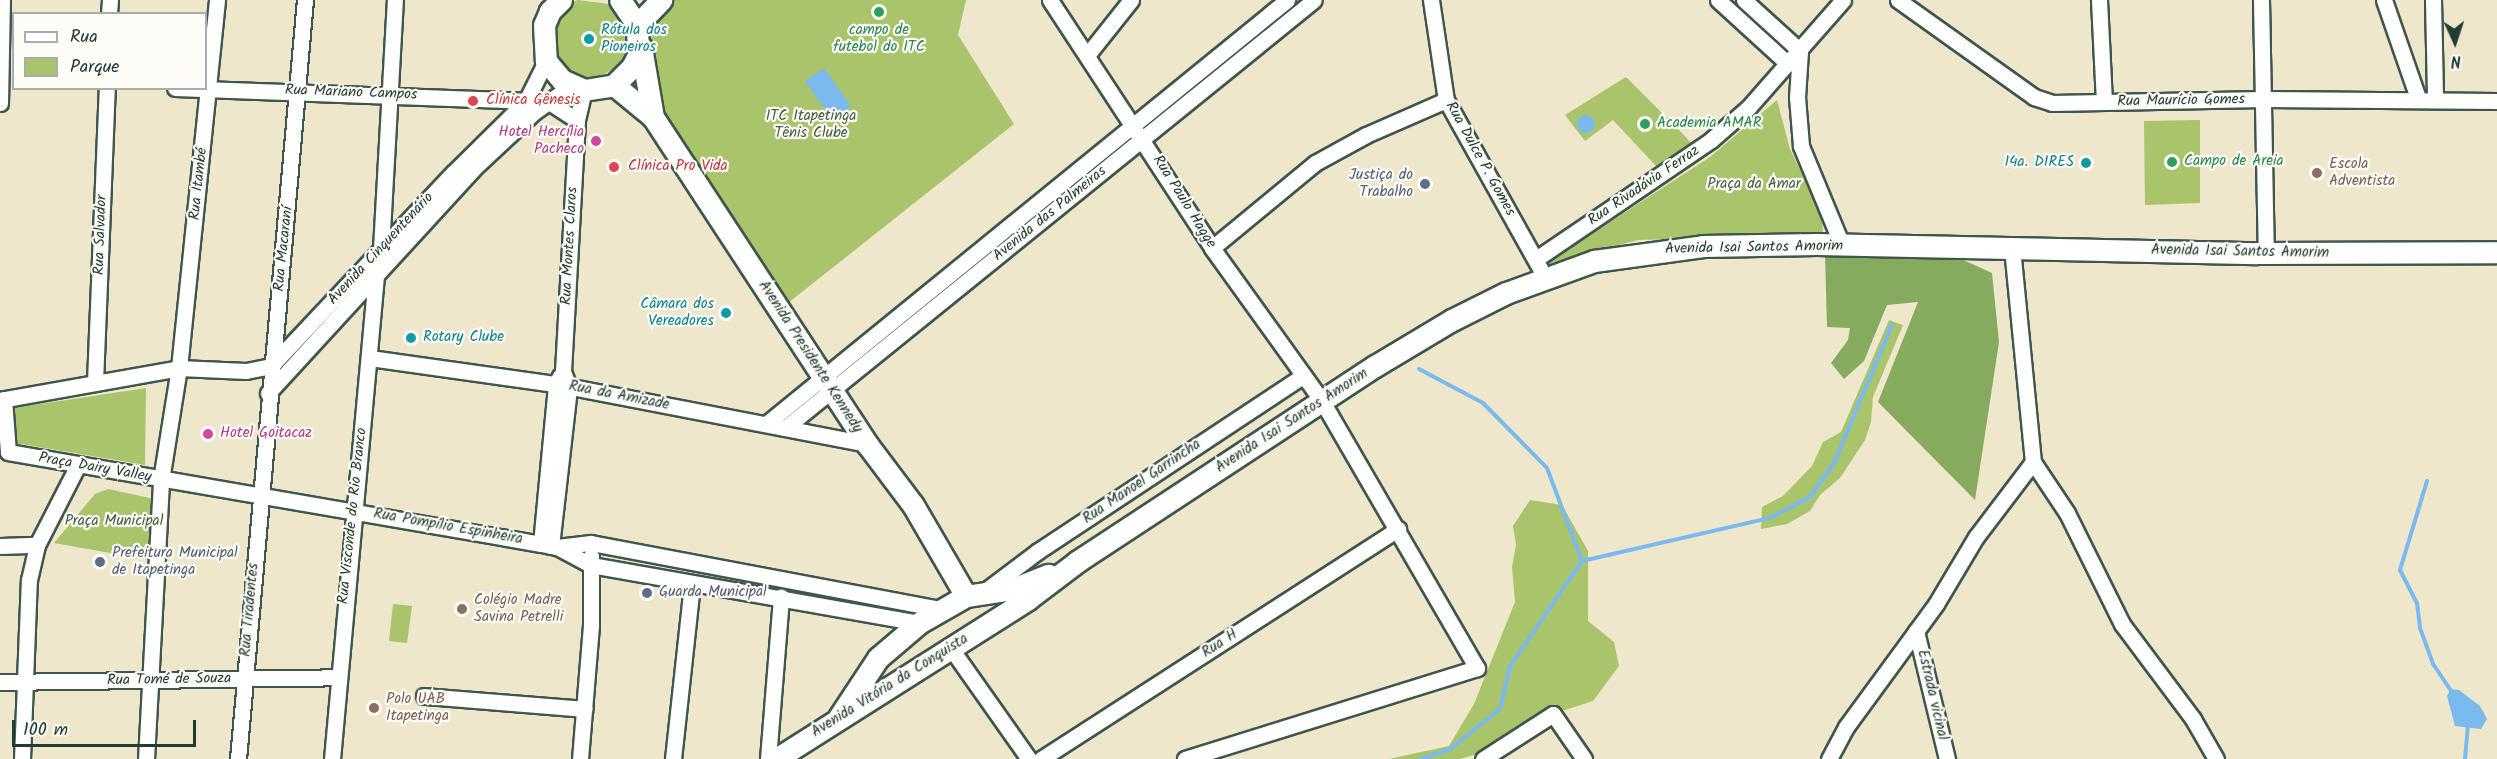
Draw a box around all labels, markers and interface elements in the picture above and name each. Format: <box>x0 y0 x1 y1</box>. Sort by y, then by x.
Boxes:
marker: campo de futebol do ITC <box>872 5 886 19</box>
legend <box>12 12 207 90</box>
north arrow <box>2425 12 2485 72</box>
place label: Rótula dos Pioneiros <box>601 21 667 56</box>
place label: campo de futebol do ITC <box>833 21 925 56</box>
text: Rua <box>70 23 98 52</box>
marker: Rótula dos Pioneiros <box>582 32 596 46</box>
text: N <box>2450 48 2462 73</box>
text: Parque <box>70 53 119 82</box>
street label: Rua Mariano Campos <box>284 82 418 104</box>
street label: Rua Maurício Gomes <box>2117 91 2245 111</box>
marker: Clínica Gênesis <box>464 92 482 110</box>
place label: Clínica Gênesis <box>486 92 580 110</box>
street label: Rua Dulce P. Gomes <box>1441 99 1519 219</box>
park label: ITC Itapetinga Tênis Clube <box>766 107 856 142</box>
place label: Academia AMAR <box>1657 115 1761 133</box>
marker: Academia AMAR <box>1638 117 1652 131</box>
place label: Hotel Hercília Pacheco <box>499 123 584 158</box>
marker: Hotel Hercília Pacheco <box>589 134 603 148</box>
street label: Rua Rivadávia Ferraz <box>1585 142 1703 230</box>
street label: Rua Itambé <box>186 147 212 221</box>
street label: Rua Paulo Hagge <box>1148 152 1220 252</box>
place label: Campo de Areia <box>2184 153 2284 171</box>
place label: 14a. DIRES <box>2005 154 2074 172</box>
marker: Campo de Areia <box>2165 155 2179 169</box>
place label: Escola Adventista <box>2329 155 2395 190</box>
marker: 14a. DIRES <box>2079 156 2093 170</box>
marker: Clínica Pro Vida <box>605 158 623 176</box>
place label: Clínica Pro Vida <box>628 158 728 176</box>
street label: Avenida das Palmeiras <box>990 163 1110 265</box>
place label: Justiça do Trabalho <box>1349 166 1413 201</box>
marker: Escola Adventista <box>2310 166 2324 180</box>
park label: Praça da Amar <box>1707 176 1801 194</box>
marker: Justiça do Trabalho <box>1418 177 1432 191</box>
street label: Rua Montes Claros <box>558 186 582 306</box>
street label: Avenida Cinquentenário <box>324 189 438 309</box>
street label: Rua Salvador <box>91 195 111 275</box>
street label: Rua Macaraní <box>271 206 297 292</box>
street label: Avenida Isai Santos Amorim <box>1665 237 1843 259</box>
street label: Avenida Isai Santos Amorim <box>2151 241 2329 263</box>
street label: Avenida Presidente Kennedy <box>754 278 866 436</box>
place label: Câmara dos Vereadores <box>640 295 714 330</box>
marker: Câmara dos Vereadores <box>719 306 733 320</box>
place label: Rotary Clube <box>423 329 504 347</box>
marker: Rotary Clube <box>404 331 418 345</box>
street label: Avenida Isai Santos Amorim <box>1212 365 1372 477</box>
street label: Rua da Amizade <box>567 377 671 415</box>
place label: Hotel Goitacaz <box>220 425 312 443</box>
marker: Hotel Goitacaz <box>201 427 215 441</box>
street label: Rua Visconde do Rio Branco <box>335 427 371 605</box>
street label: Rua Manoel Garrincha <box>1080 436 1204 528</box>
street label: Praça Dairy Valley <box>37 449 153 487</box>
street label: Rua Pompílio Espinheira <box>372 505 524 549</box>
park label: Praça Municipal <box>65 513 163 531</box>
place label: Prefeitura Municipal de Itapetinga <box>112 544 238 579</box>
marker: Prefeitura Municipal de Itapetinga <box>93 555 107 569</box>
street label: Rua Tiradentes <box>237 562 263 658</box>
place label: Guarda Municipal <box>659 584 767 602</box>
marker: Guarda Municipal <box>640 586 654 600</box>
place label: Colégio Madre Savina Petrelli <box>474 591 563 626</box>
marker: Colégio Madre Savina Petrelli <box>455 602 469 616</box>
street label: Rua H <box>1199 626 1241 662</box>
street label: Avenida Vitória da Conquista <box>808 630 972 742</box>
street label: Estrada vicinal <box>1913 648 1951 742</box>
street label: Rua Tomé de Souza <box>107 670 231 690</box>
place label: Polo UAB Itapetinga <box>386 690 449 725</box>
marker: Polo UAB Itapetinga <box>367 701 381 715</box>
scale bar <box>15 708 200 746</box>
text: 100 m <box>23 716 68 745</box>

